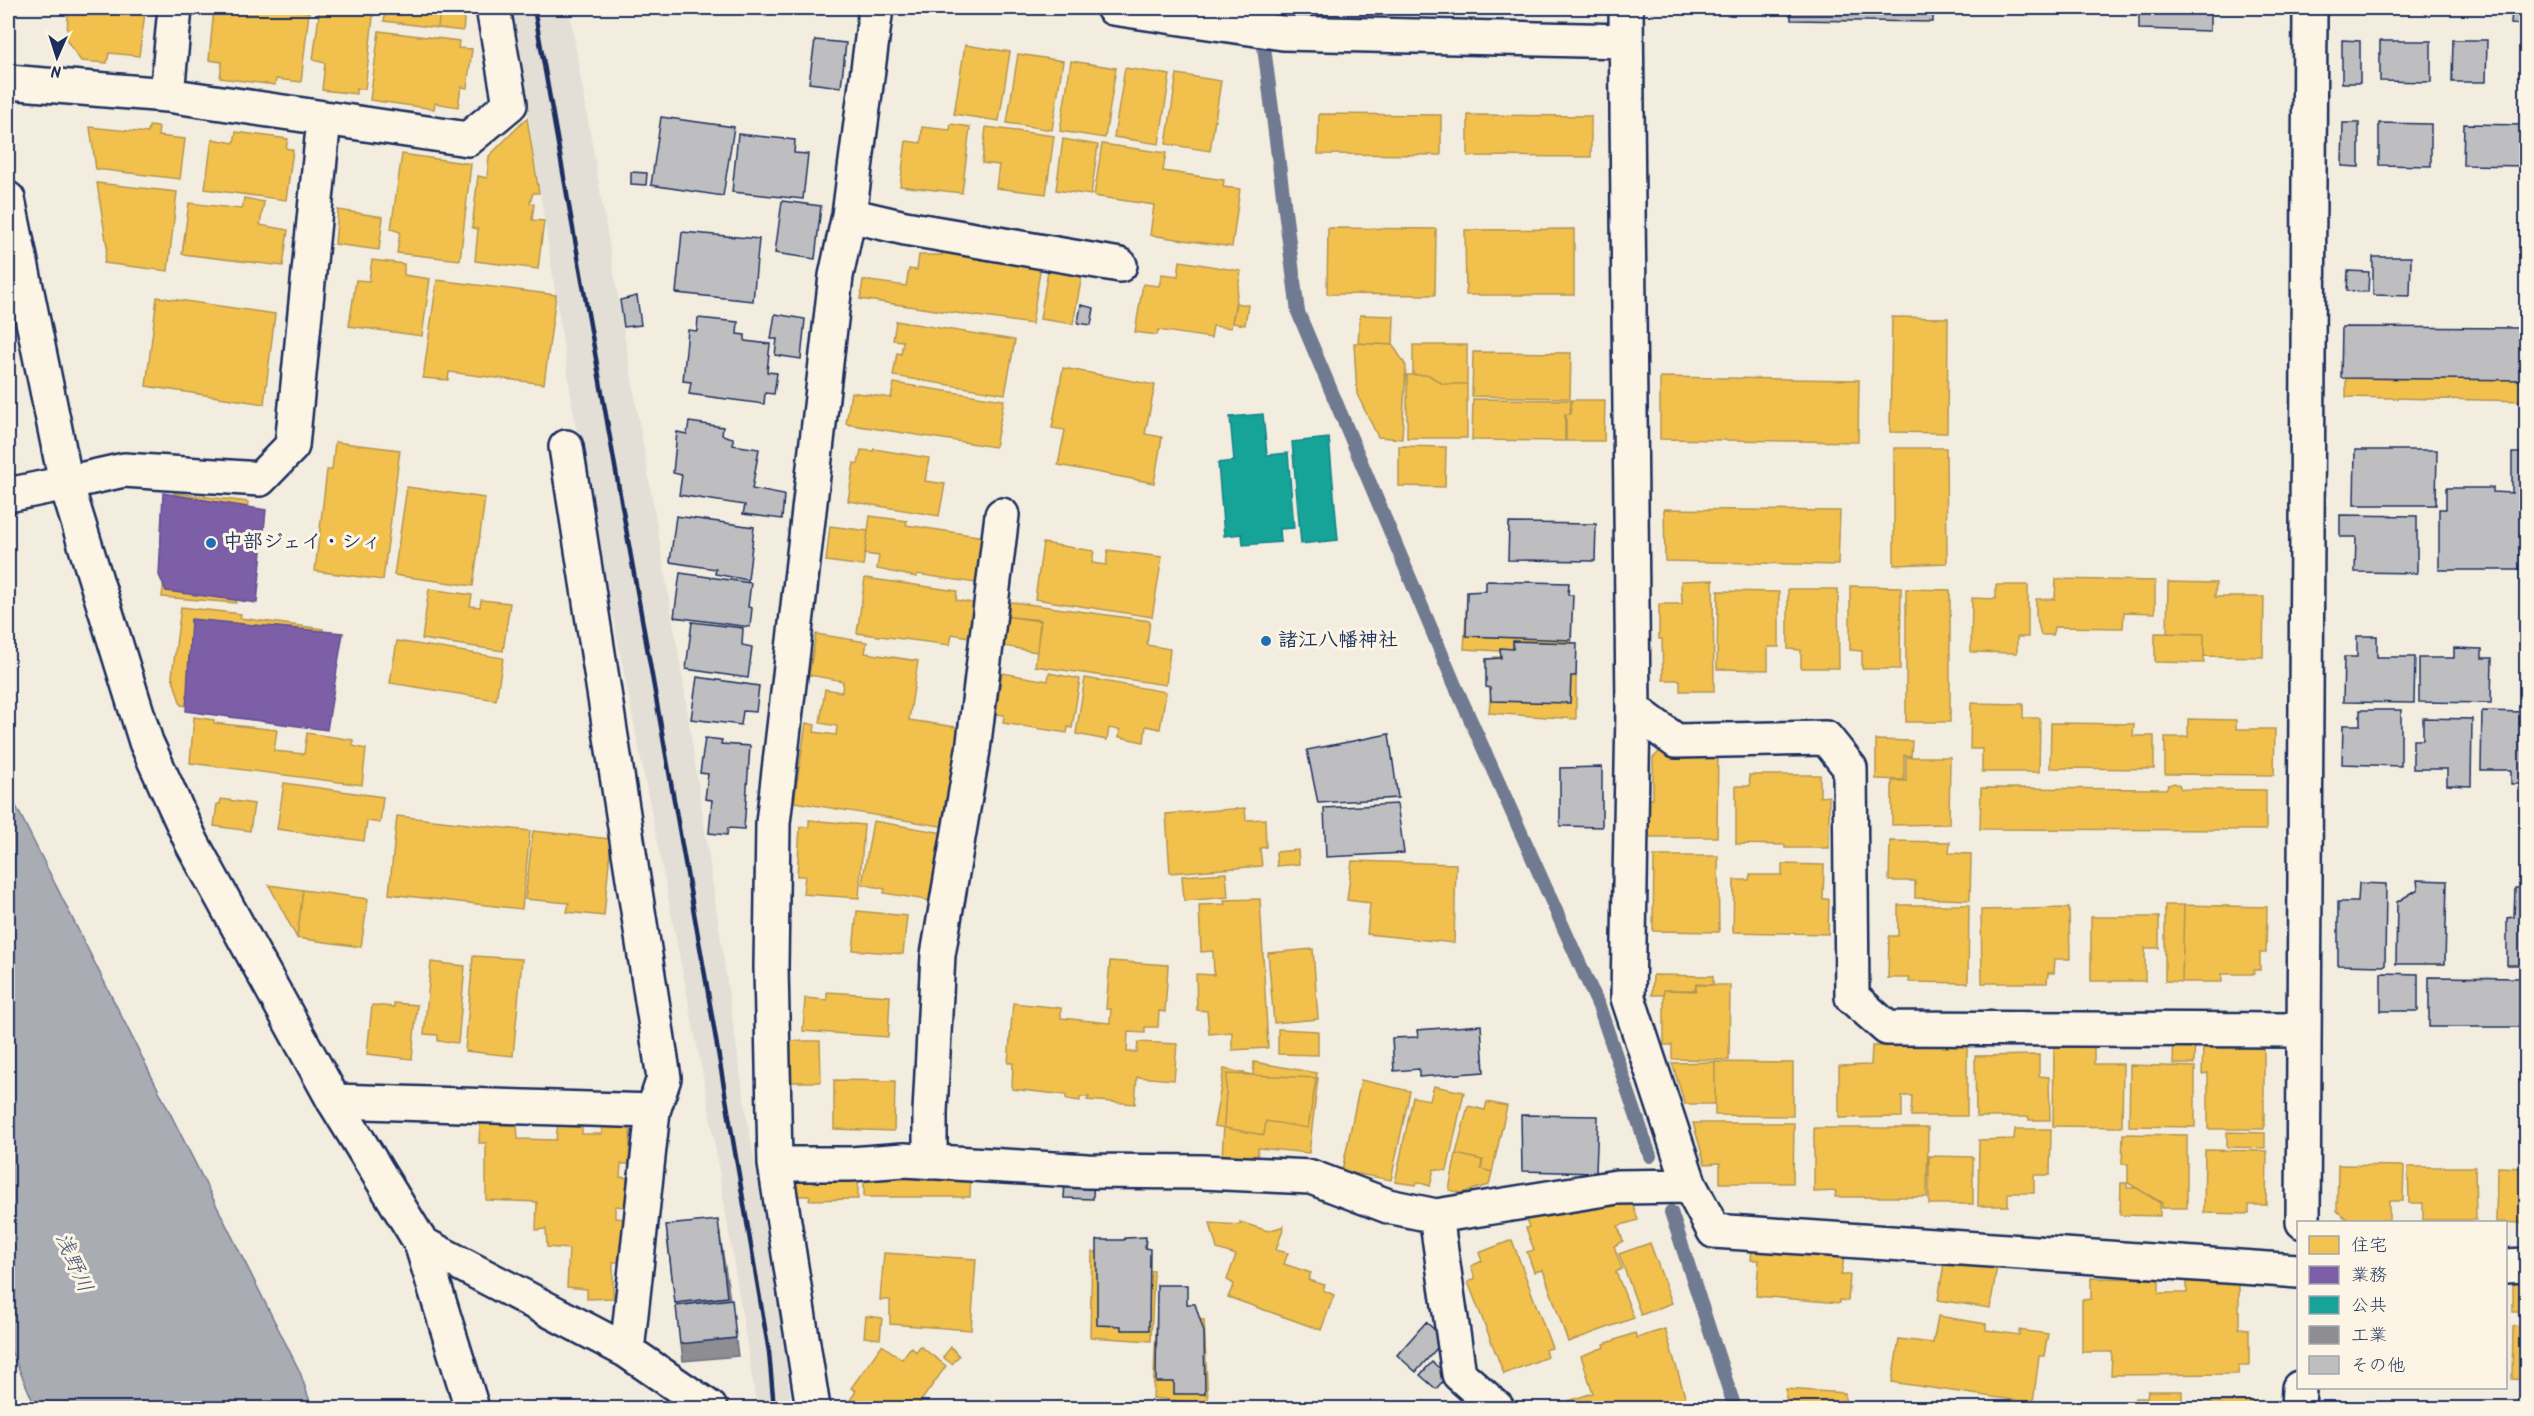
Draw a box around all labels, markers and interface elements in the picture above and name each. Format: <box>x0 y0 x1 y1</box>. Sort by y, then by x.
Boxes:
north arrow <box>27 27 87 87</box>
text: N <box>51 58 62 83</box>
place label: 中部ジェイ・シィ <box>223 527 381 559</box>
marker: 中部ジェイ・シィ <box>204 536 218 550</box>
place label: 諸江八幡神社 <box>1278 625 1398 657</box>
marker: 諸江八幡神社 <box>1259 634 1273 648</box>
legend <box>2297 1221 2507 1389</box>
water label: 浅野川 <box>45 1228 101 1298</box>
text: 住宅 <box>2351 1232 2387 1261</box>
text: 業務 <box>2351 1262 2387 1291</box>
text: 公共 <box>2351 1292 2387 1321</box>
text: 工業 <box>2351 1322 2387 1351</box>
text: その他 <box>2351 1352 2405 1381</box>

